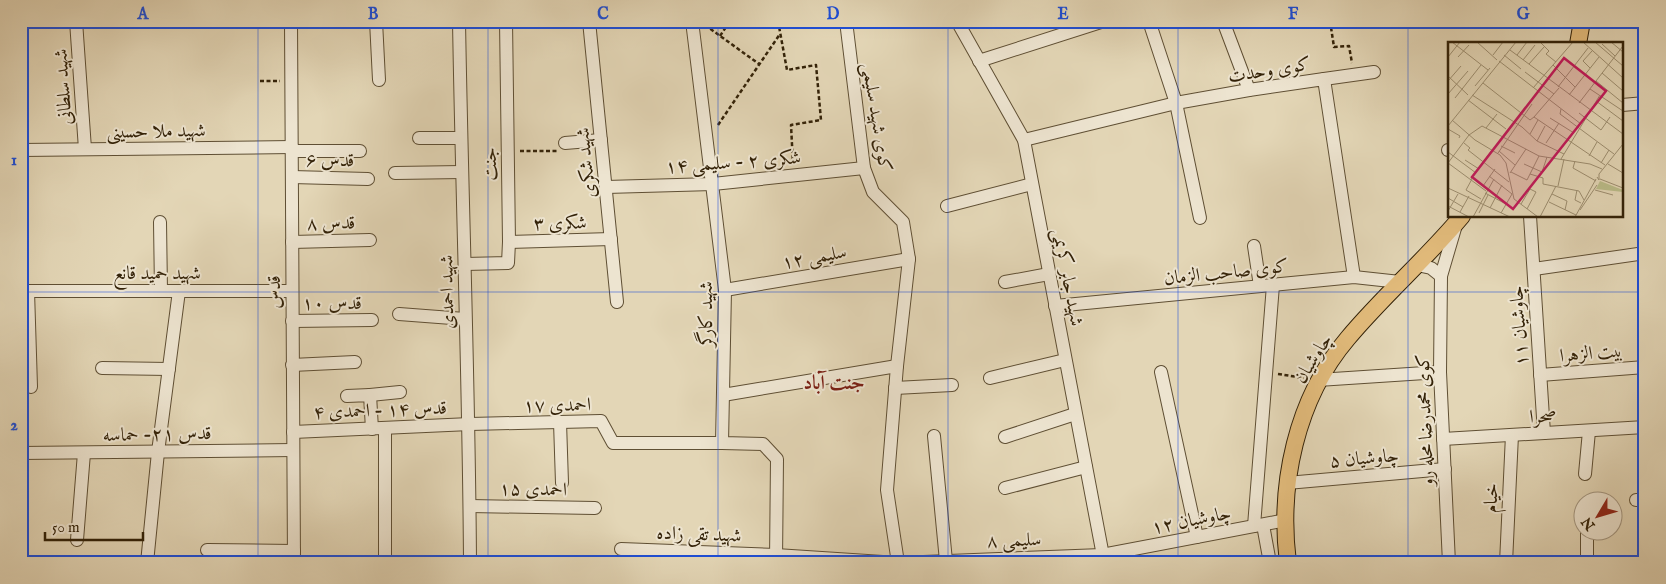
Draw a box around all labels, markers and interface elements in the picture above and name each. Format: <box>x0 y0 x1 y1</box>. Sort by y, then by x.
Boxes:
text: A <box>137 5 150 25</box>
text: B <box>368 5 379 25</box>
text: C <box>597 5 609 25</box>
text: D <box>827 5 840 25</box>
text: E <box>1057 5 1069 25</box>
text: F <box>1288 5 1299 25</box>
text: G <box>1517 5 1530 25</box>
inset map <box>1448 42 1624 218</box>
street label: شهید سلطانی <box>49 48 79 126</box>
street label: کوی وحدت <box>1226 53 1312 89</box>
street label: کوی شهید سلیمی <box>856 61 896 173</box>
street label: شهید ملا حسینی <box>106 119 206 145</box>
street label: شهید شکری <box>571 126 603 199</box>
street label: شکری ۲ - سلیمی ۱۴ <box>665 146 802 180</box>
street label: جنت <box>479 147 503 181</box>
street label: قدس ۶ <box>305 149 355 173</box>
text: 1 <box>11 151 17 171</box>
street label: قدس ۸ <box>306 212 356 236</box>
street label: شکری ۳ <box>533 212 587 236</box>
street label: شهید جابر کریمی <box>1046 226 1088 328</box>
street label: سلیمی ۱۲ <box>780 240 849 275</box>
street label: شهید احمدی <box>435 255 461 329</box>
street label: کوی صاحب الزمان <box>1163 255 1290 291</box>
street label: شهید حمید قانع <box>113 262 201 290</box>
street label: قدس <box>263 275 287 309</box>
street label: شهید کارگر <box>693 281 719 349</box>
street label: چاوشیان ۱۱ <box>1505 285 1535 367</box>
street label: قدس ۱۰ <box>302 292 362 316</box>
street label: چاوشیان <box>1289 330 1338 388</box>
street label: بیت الزهرا <box>1559 339 1624 369</box>
street label: کوی محمدرضا محله رو <box>1412 354 1440 488</box>
district label: جنت آباد <box>803 370 865 396</box>
street label: احمدی ۱۷ <box>523 393 591 419</box>
street label: قدس ۱۴ - احمدی ۴ <box>313 397 447 425</box>
street label: صحرا <box>1529 404 1557 430</box>
text: 2 <box>10 416 18 436</box>
street label: قدس ۲۱- حماسه <box>102 422 212 448</box>
street label: چاوشیان ۵ <box>1329 444 1400 474</box>
street label: احمدی ۱۵ <box>499 477 567 503</box>
street label: خیام <box>1479 482 1508 514</box>
north arrow <box>1574 492 1624 542</box>
street label: چاوشیان ۱۲ <box>1150 502 1233 540</box>
scale bar <box>45 509 142 541</box>
text: N <box>1578 513 1600 534</box>
text: 50 m <box>52 518 80 537</box>
street label: شهید تقی زاده <box>656 522 742 548</box>
street label: سلیمی ۸ <box>986 528 1042 554</box>

